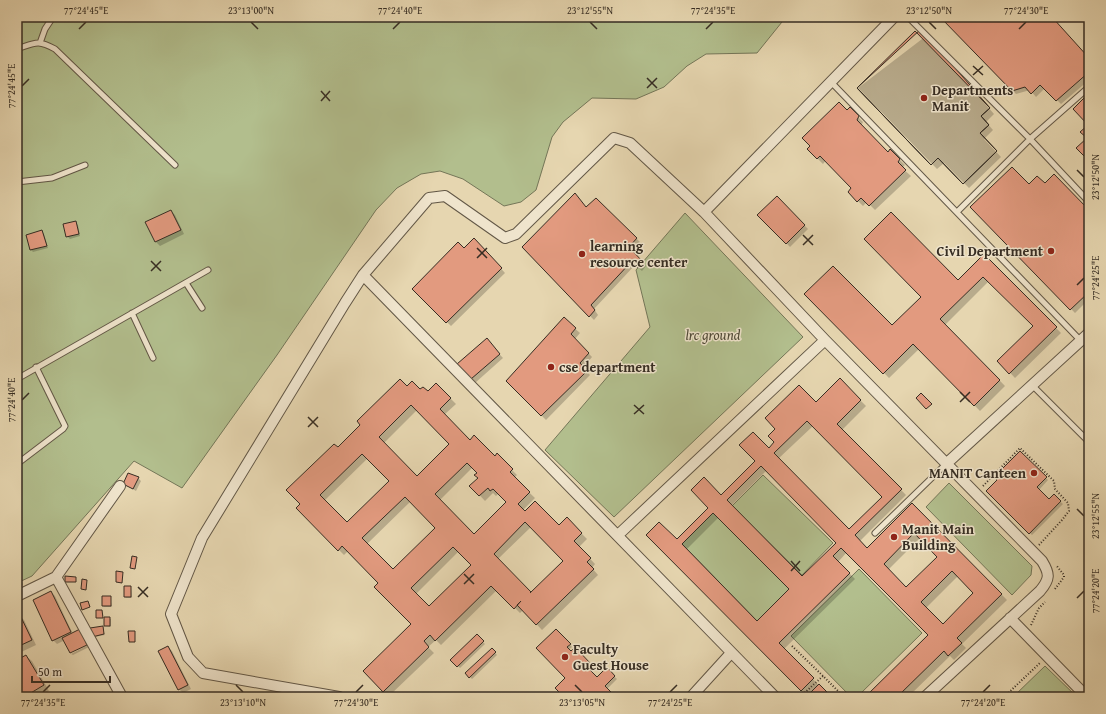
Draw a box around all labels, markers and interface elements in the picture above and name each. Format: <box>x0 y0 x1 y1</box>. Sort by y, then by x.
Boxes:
text: 77°24'45"E <box>64 3 108 18</box>
text: 23°13'00"N <box>228 3 274 18</box>
text: 77°24'40"E <box>378 3 422 18</box>
text: 23°12'55"N <box>567 3 613 18</box>
text: 77°24'35"E <box>691 3 735 18</box>
text: 23°12'50"N <box>906 3 952 18</box>
text: 77°24'30"E <box>1004 3 1048 18</box>
text: 77°24'45"E <box>4 64 19 108</box>
place label: Departments Manit <box>932 80 1013 116</box>
marker: Departments Manit <box>919 93 929 103</box>
text: 23°12'50"N <box>1088 154 1103 200</box>
place label: learning resource center <box>590 236 688 272</box>
place label: Civil Department <box>936 241 1044 261</box>
marker: Civil Department <box>1046 246 1056 256</box>
marker: learning resource center <box>577 249 587 259</box>
text: 77°24'25"E <box>1088 256 1103 300</box>
park label: lrc ground <box>685 325 741 345</box>
place label: cse department <box>559 357 656 377</box>
marker: cse department <box>546 362 556 372</box>
text: 77°24'40"E <box>4 378 19 422</box>
place label: MANIT Canteen <box>929 463 1027 483</box>
marker: MANIT Canteen <box>1029 468 1039 478</box>
text: 23°12'55"N <box>1088 493 1103 539</box>
place label: Manit Main Building <box>902 519 975 555</box>
marker: Manit Main Building <box>889 532 899 542</box>
text: 77°24'20"E <box>1088 569 1103 613</box>
place label: Faculty Guest House <box>573 639 649 675</box>
marker: Faculty Guest House <box>560 652 570 662</box>
scale bar <box>32 658 110 684</box>
text: 50 m <box>38 663 62 680</box>
text: 77°24'35"E <box>21 695 65 710</box>
text: 23°13'10"N <box>220 695 266 710</box>
text: 77°24'30"E <box>334 695 378 710</box>
text: 23°13'05"N <box>559 695 605 710</box>
text: 77°24'25"E <box>648 695 692 710</box>
text: 77°24'20"E <box>961 695 1005 710</box>

